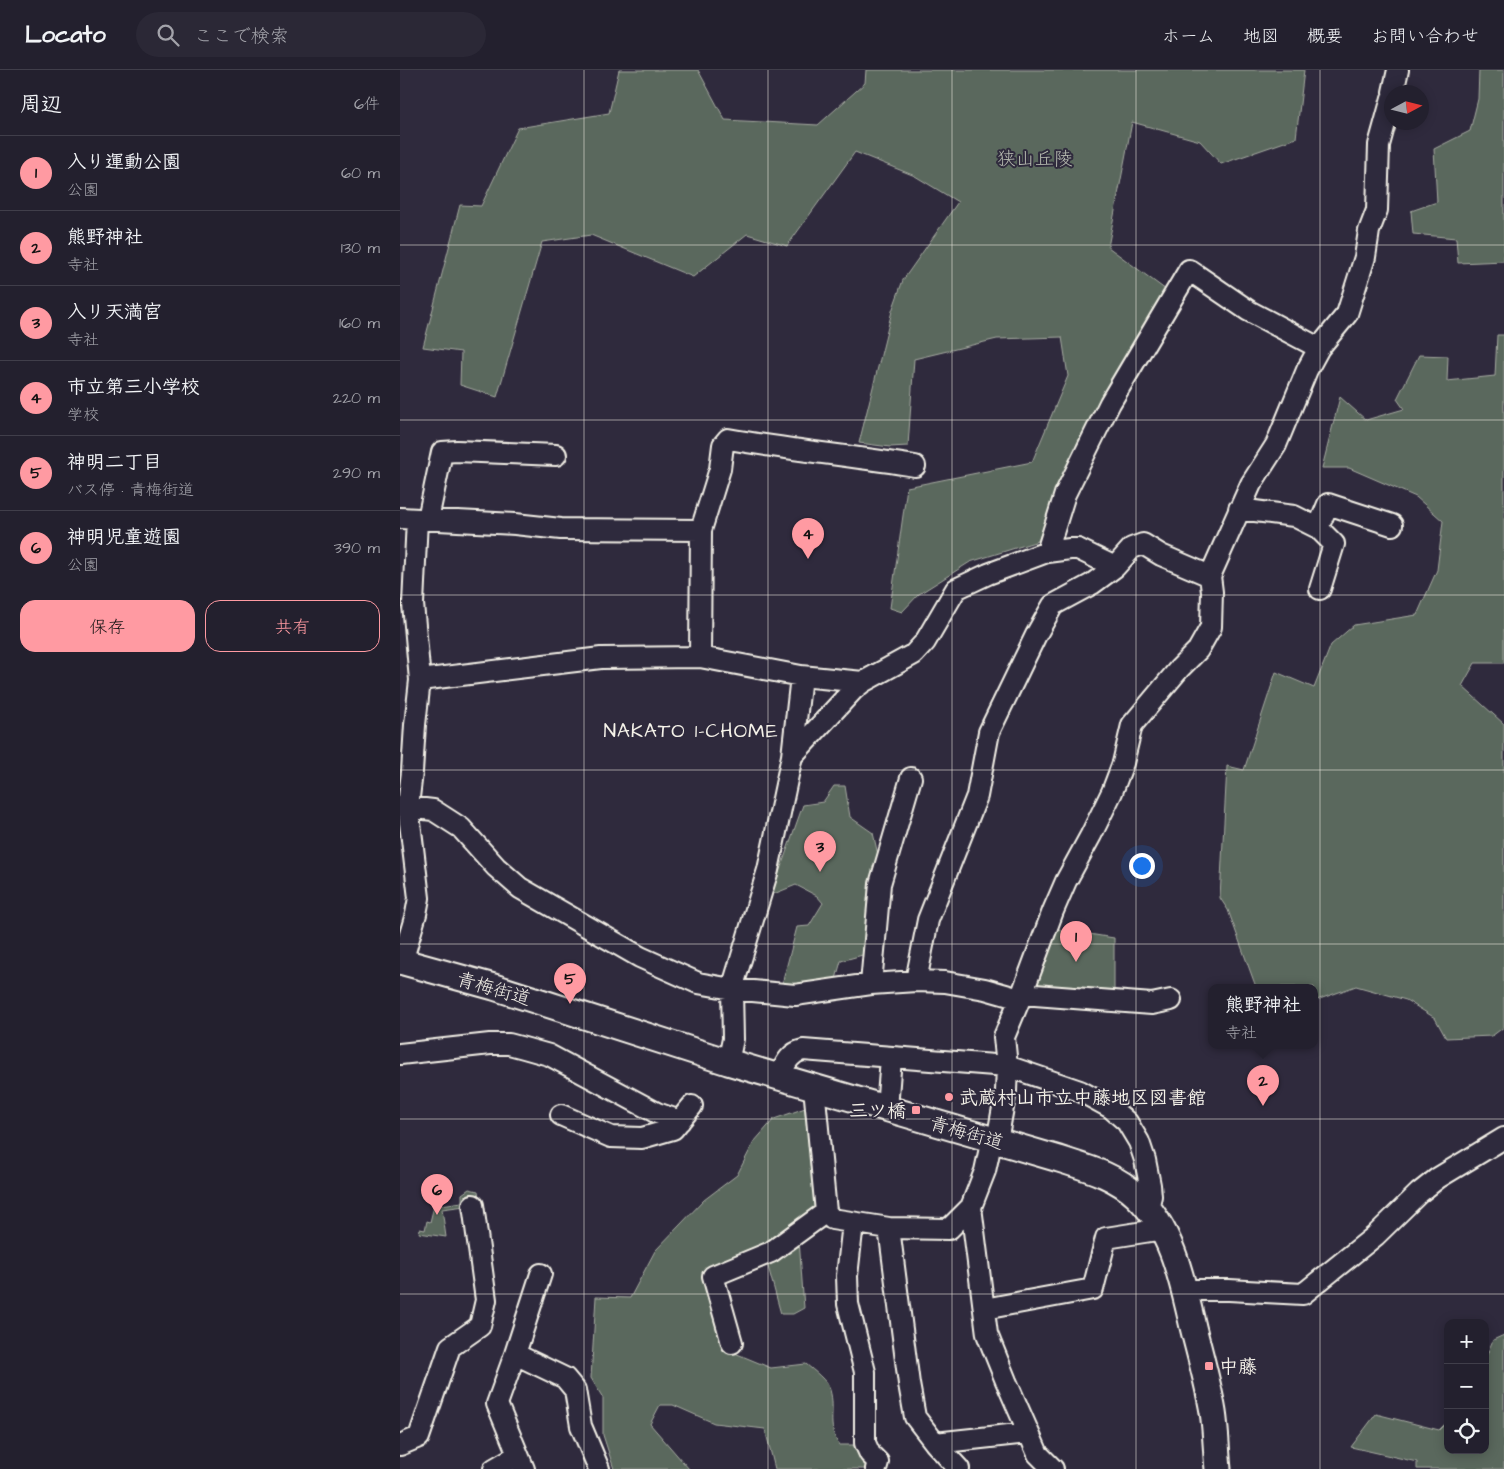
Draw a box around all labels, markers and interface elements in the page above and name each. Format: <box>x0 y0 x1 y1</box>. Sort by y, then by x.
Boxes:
search box <box>136 12 486 57</box>
text: Locato <box>25 18 106 52</box>
icon: search <box>154 21 182 49</box>
text: ここで検索 <box>194 23 289 50</box>
text: ホーム <box>1162 24 1215 49</box>
text: 地図 <box>1243 24 1279 49</box>
text: 概要 <box>1307 24 1343 49</box>
text: お問い合わせ <box>1371 24 1479 49</box>
north arrow <box>1384 85 1429 130</box>
text: 周辺 <box>20 90 62 119</box>
text: 6件 <box>354 93 380 115</box>
park label: 狭山丘陵 <box>997 146 1073 173</box>
text: 入り運動公園 <box>67 149 181 176</box>
text: 1 <box>35 162 37 184</box>
text: 60 m <box>341 162 380 184</box>
text: 公園 <box>67 179 99 201</box>
text: 熊野神社 <box>67 224 143 251</box>
text: 2 <box>31 237 41 259</box>
text: 130 m <box>341 237 380 259</box>
text: 寺社 <box>67 254 99 276</box>
text: 入リ天満宮 <box>67 299 162 326</box>
text: 3 <box>32 312 40 334</box>
text: 160 m <box>339 312 380 334</box>
text: 寺社 <box>67 329 99 351</box>
text: 市立第三小学校 <box>67 374 200 401</box>
text: 4 <box>31 387 41 409</box>
text: 220 m <box>333 387 380 409</box>
text: 学校 <box>67 404 99 426</box>
text: 神明二丁目 <box>67 449 162 476</box>
text: 5 <box>30 462 42 484</box>
text: 290 m <box>333 462 380 484</box>
text: バス停 · 青梅街道 <box>67 479 194 501</box>
pin: 4 <box>792 518 824 559</box>
text: 神明児童遊園 <box>67 524 181 551</box>
text: 6 <box>31 537 41 559</box>
text: 390 m <box>334 537 380 559</box>
text: 公園 <box>67 554 99 576</box>
button: 保存 <box>20 600 195 652</box>
button: 共有 <box>205 600 380 652</box>
district label: NAKATO 1-CHOME <box>604 717 778 745</box>
pin: 3 <box>804 831 836 872</box>
your location <box>1129 853 1155 879</box>
pin: 1 <box>1060 921 1092 962</box>
pin: 5 <box>554 963 586 1004</box>
street label: 青梅街道 <box>453 966 534 1013</box>
popup <box>1208 984 1318 1049</box>
text: 熊野神社 <box>1225 992 1301 1019</box>
text: 寺社 <box>1225 1022 1257 1044</box>
pin: 2 <box>1247 1065 1279 1106</box>
place label: 武蔵村山市立中藤地区図書館 <box>959 1085 1206 1112</box>
marker: 武蔵村山市立中藤地区図書館 <box>943 1091 955 1103</box>
place label: 三ツ橋 <box>849 1098 906 1125</box>
marker: 三ツ橋 <box>910 1104 922 1116</box>
street label: 青梅街道 <box>926 1110 1007 1157</box>
pin: 6 <box>421 1174 453 1215</box>
map controls <box>1444 1319 1489 1454</box>
button: + <box>1444 1319 1489 1364</box>
place label: 中藤 <box>1219 1354 1257 1381</box>
marker: 中藤 <box>1203 1360 1215 1372</box>
button: − <box>1444 1364 1489 1409</box>
button: locate <box>1444 1409 1489 1454</box>

